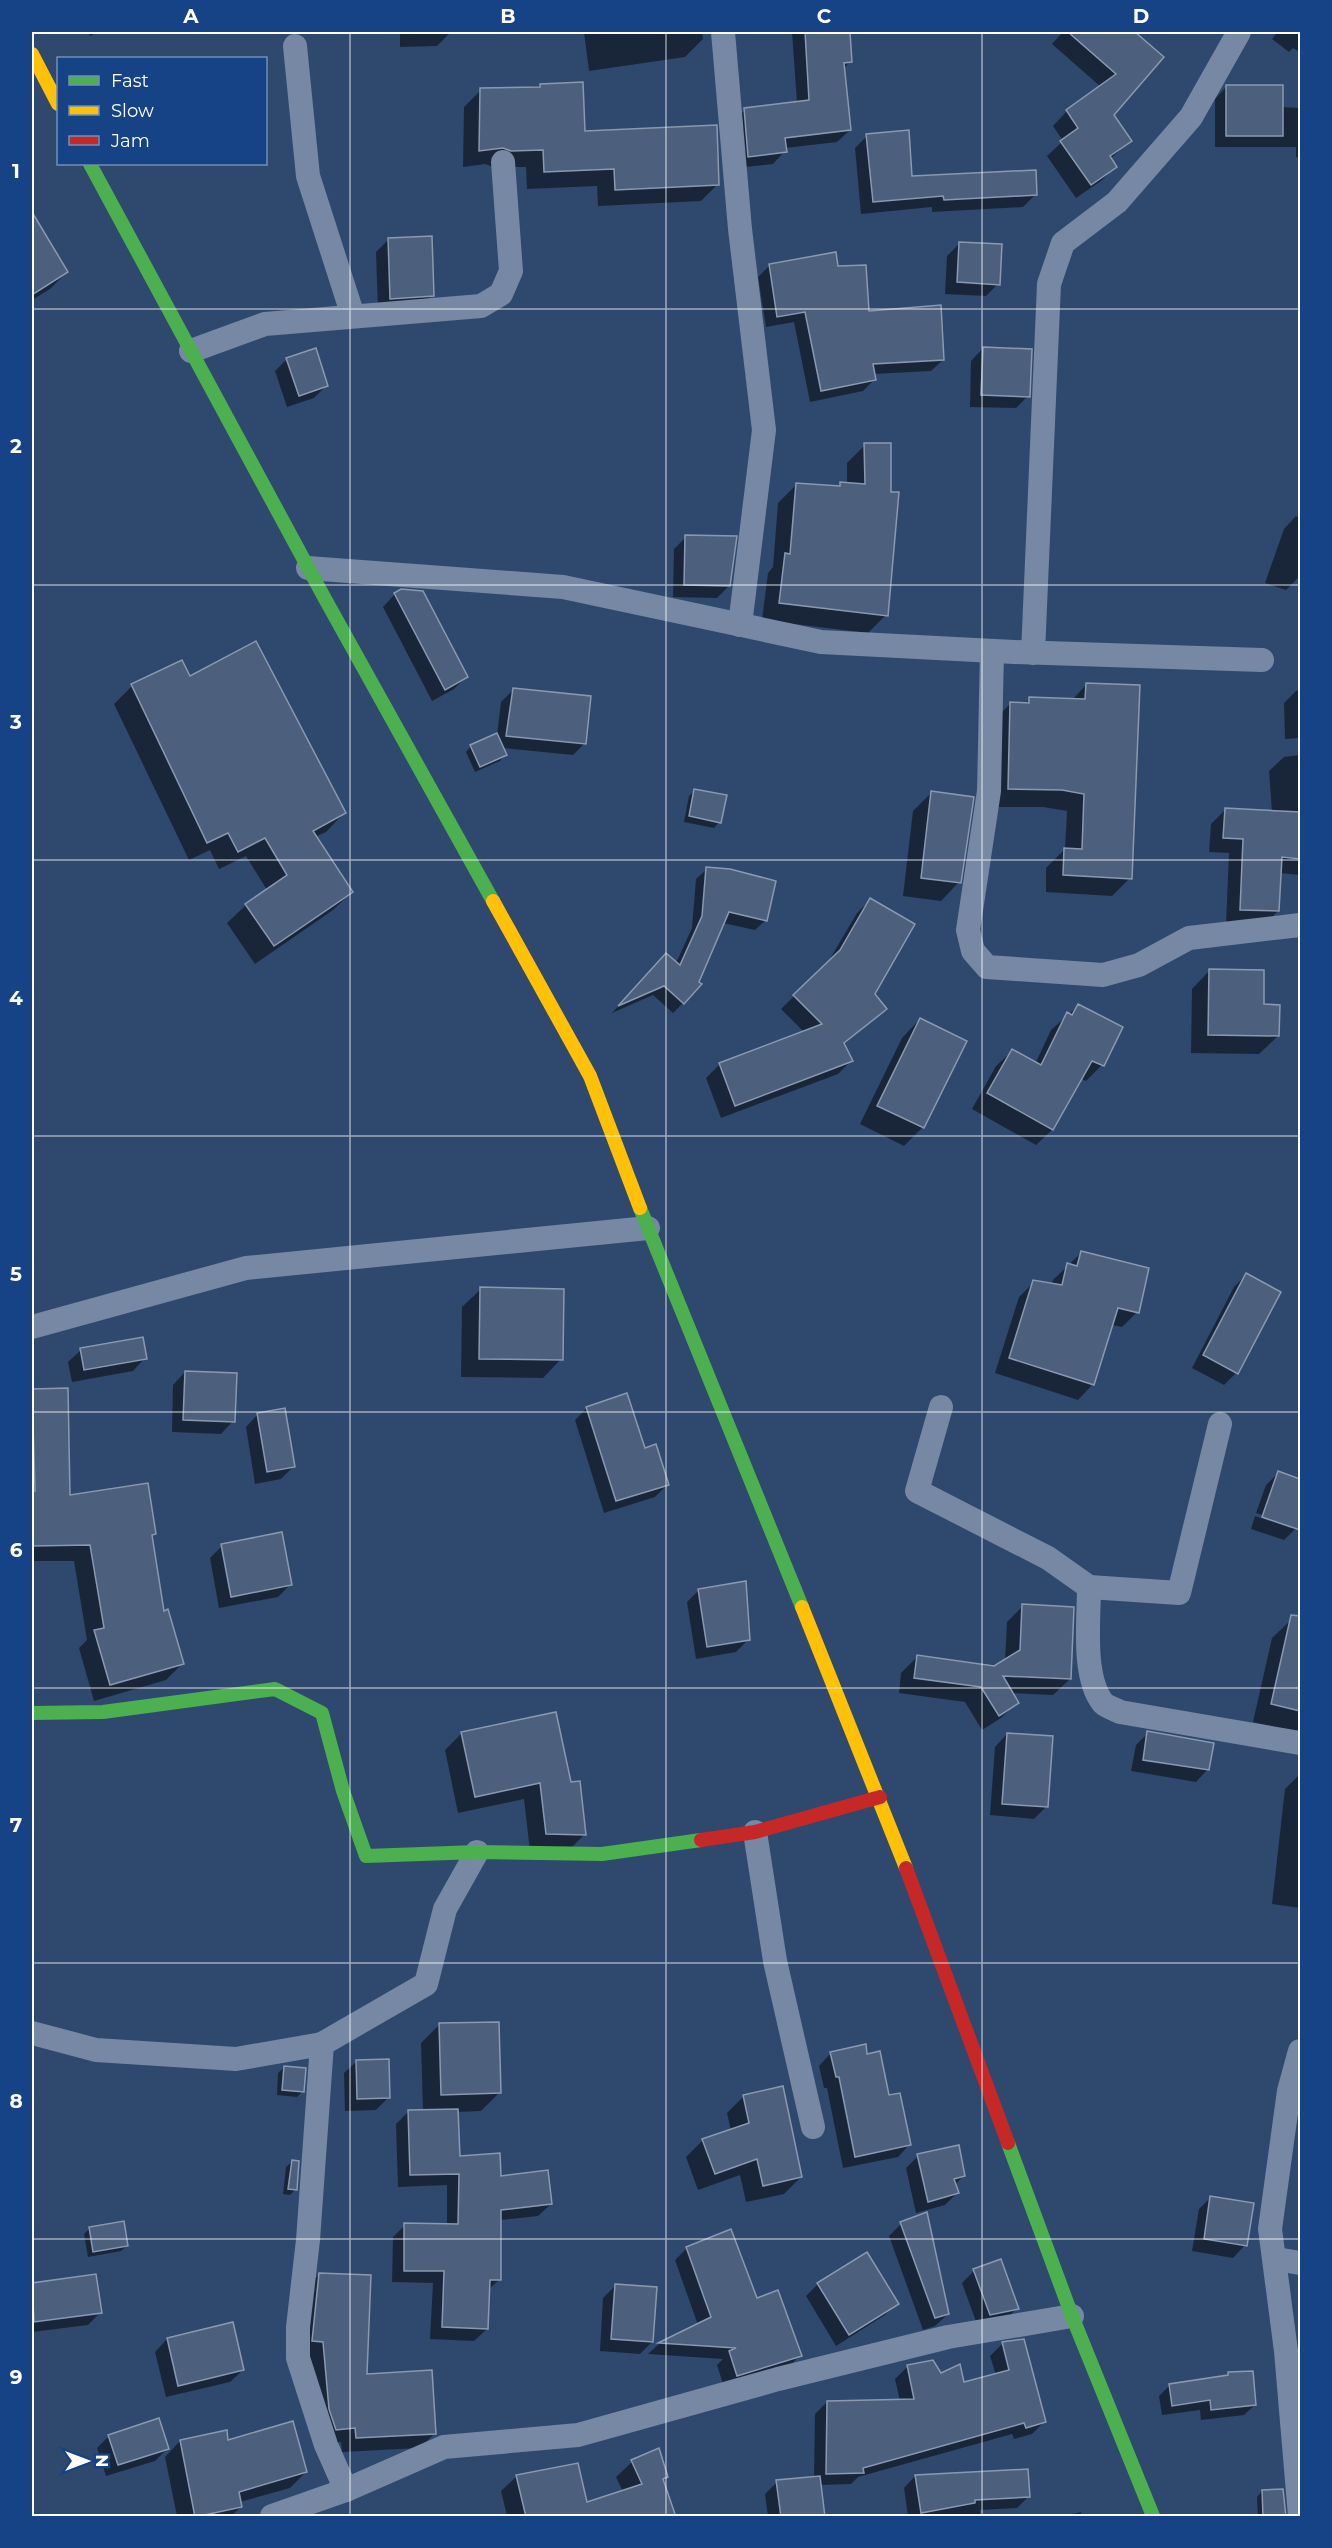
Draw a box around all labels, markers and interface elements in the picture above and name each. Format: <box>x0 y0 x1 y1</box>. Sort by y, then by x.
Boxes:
text: A <box>182 4 199 28</box>
text: B <box>500 4 516 28</box>
text: C <box>817 4 832 28</box>
text: D <box>1133 4 1149 28</box>
legend <box>57 57 267 165</box>
text: Fast <box>111 70 149 92</box>
text: Slow <box>111 100 154 122</box>
text: Jam <box>110 130 150 152</box>
text: 1 <box>12 159 20 183</box>
text: 2 <box>10 434 22 458</box>
text: 3 <box>9 710 22 734</box>
text: 4 <box>9 986 23 1010</box>
text: 5 <box>10 1262 22 1286</box>
text: 6 <box>10 1538 23 1562</box>
text: 7 <box>10 1813 22 1837</box>
text: 8 <box>9 2089 23 2113</box>
text: 9 <box>10 2365 22 2389</box>
north arrow <box>57 2431 117 2491</box>
text: N <box>92 2455 111 2467</box>

